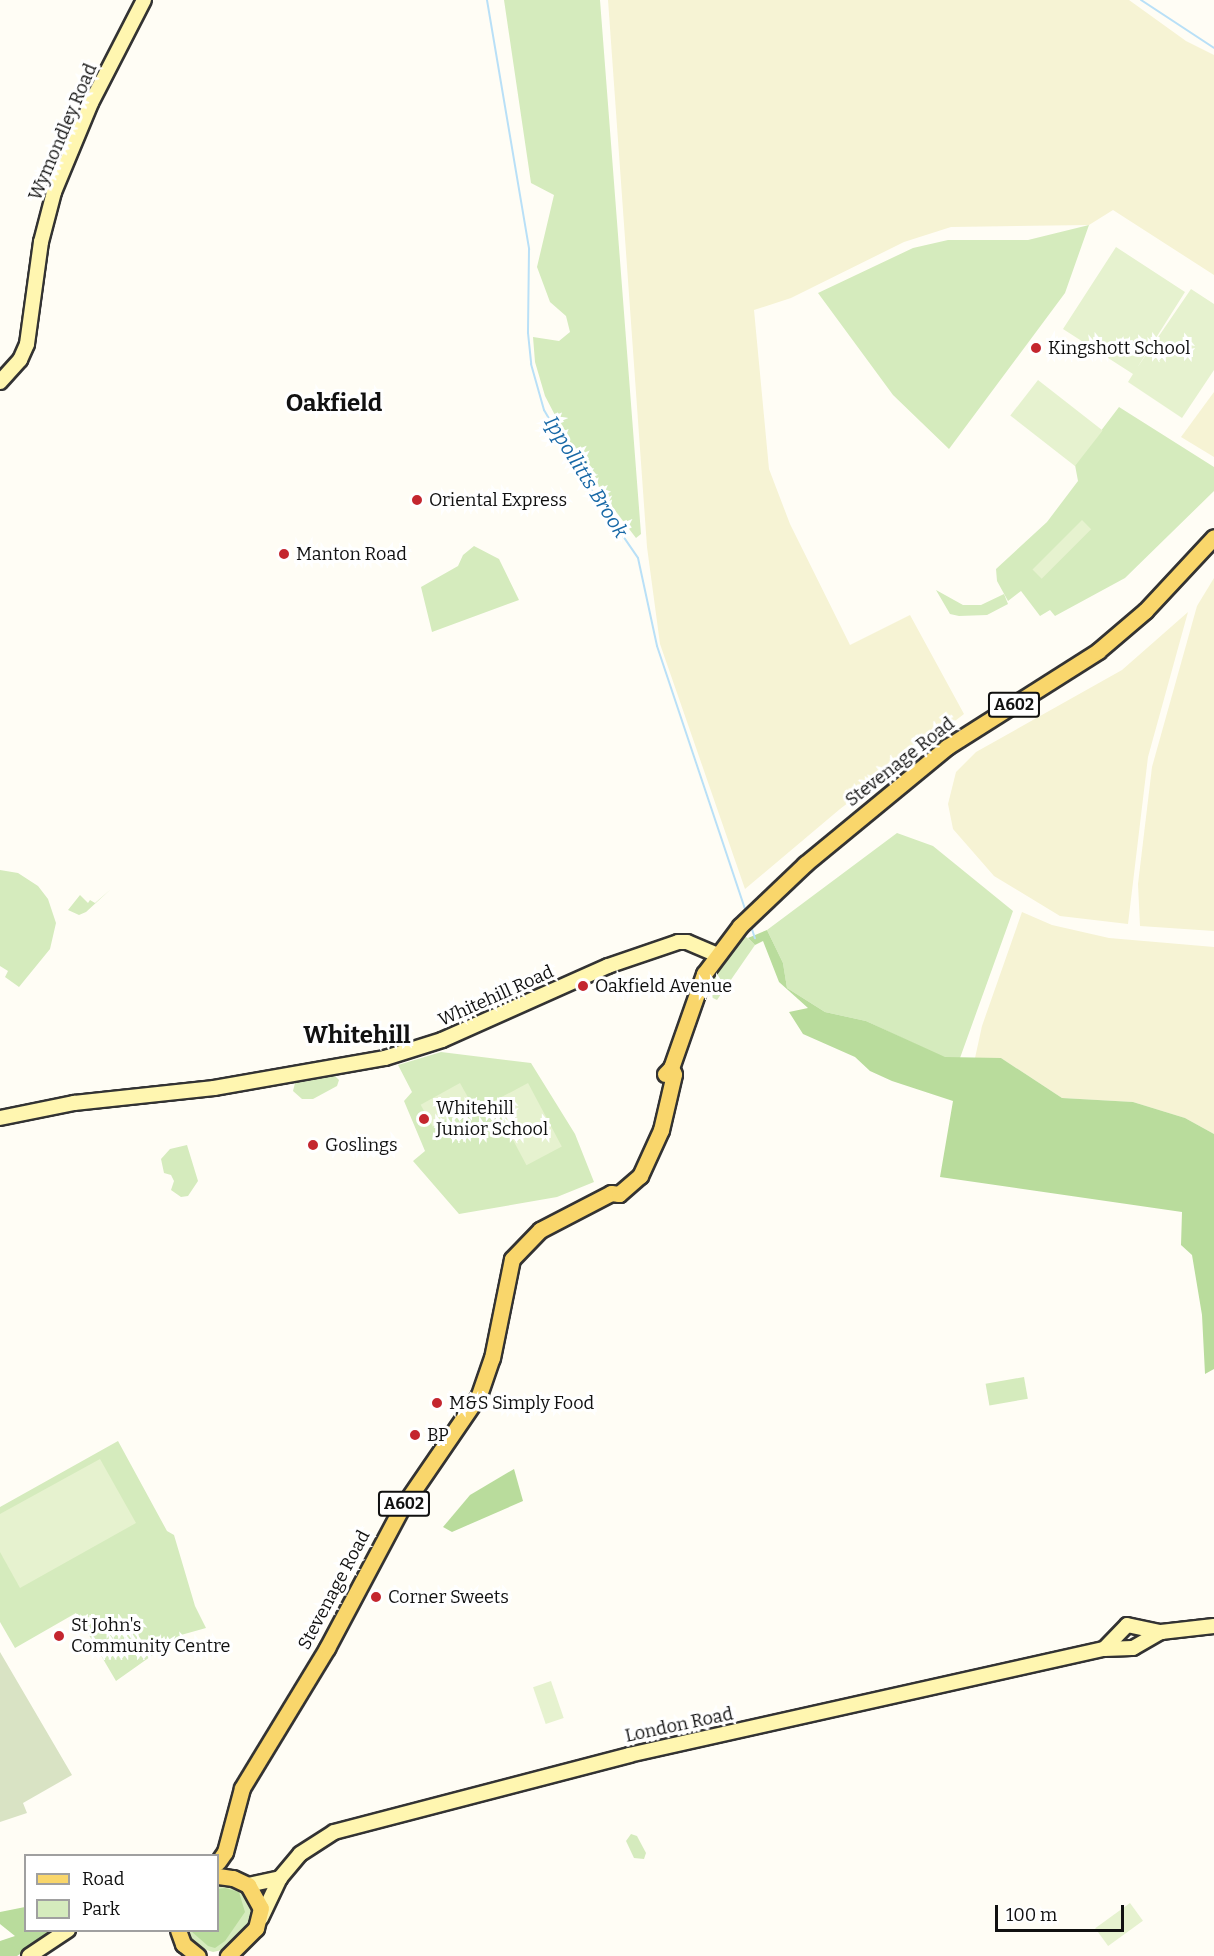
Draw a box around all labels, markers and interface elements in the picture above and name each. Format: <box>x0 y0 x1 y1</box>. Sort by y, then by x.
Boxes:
street label: Wymondley Road <box>24 60 102 204</box>
place label: Kingshott School <box>1048 337 1190 359</box>
marker: Kingshott School <box>1029 341 1043 355</box>
district label: Oakfield <box>286 390 382 418</box>
water label: Ippollitts Brook <box>539 412 633 542</box>
place label: Oriental Express <box>429 489 567 511</box>
marker: Oriental Express <box>410 493 424 507</box>
place label: Manton Road <box>296 543 407 565</box>
marker: Manton Road <box>277 547 291 561</box>
road number: A602 <box>987 692 1041 718</box>
street label: Stevenage Road <box>841 713 959 811</box>
street label: Whitehill Road <box>435 961 557 1031</box>
place label: Oakfield Avenue <box>595 975 732 997</box>
marker: Oakfield Avenue <box>576 979 590 993</box>
district label: Whitehill <box>303 1022 411 1050</box>
place label: Whitehill Junior School <box>436 1098 548 1140</box>
marker: Whitehill Junior School <box>417 1112 431 1126</box>
place label: Goslings <box>325 1134 398 1156</box>
marker: Goslings <box>306 1138 320 1152</box>
place label: M&S Simply Food <box>449 1392 594 1414</box>
marker: M&S Simply Food <box>430 1396 444 1410</box>
place label: BP <box>427 1424 449 1446</box>
marker: BP <box>408 1428 422 1442</box>
road number: A602 <box>377 1491 431 1517</box>
street label: Stevenage Road <box>293 1527 375 1653</box>
place label: Corner Sweets <box>388 1586 509 1608</box>
marker: Corner Sweets <box>369 1590 383 1604</box>
place label: St John's Community Centre <box>71 1615 230 1658</box>
marker: St John's Community Centre <box>52 1629 66 1643</box>
street label: London Road <box>623 1703 735 1747</box>
legend <box>24 1854 219 1932</box>
text: Road <box>82 1868 124 1890</box>
scale bar <box>998 1893 1127 1931</box>
text: Park <box>82 1898 120 1920</box>
text: 100 m <box>1006 1904 1057 1926</box>

